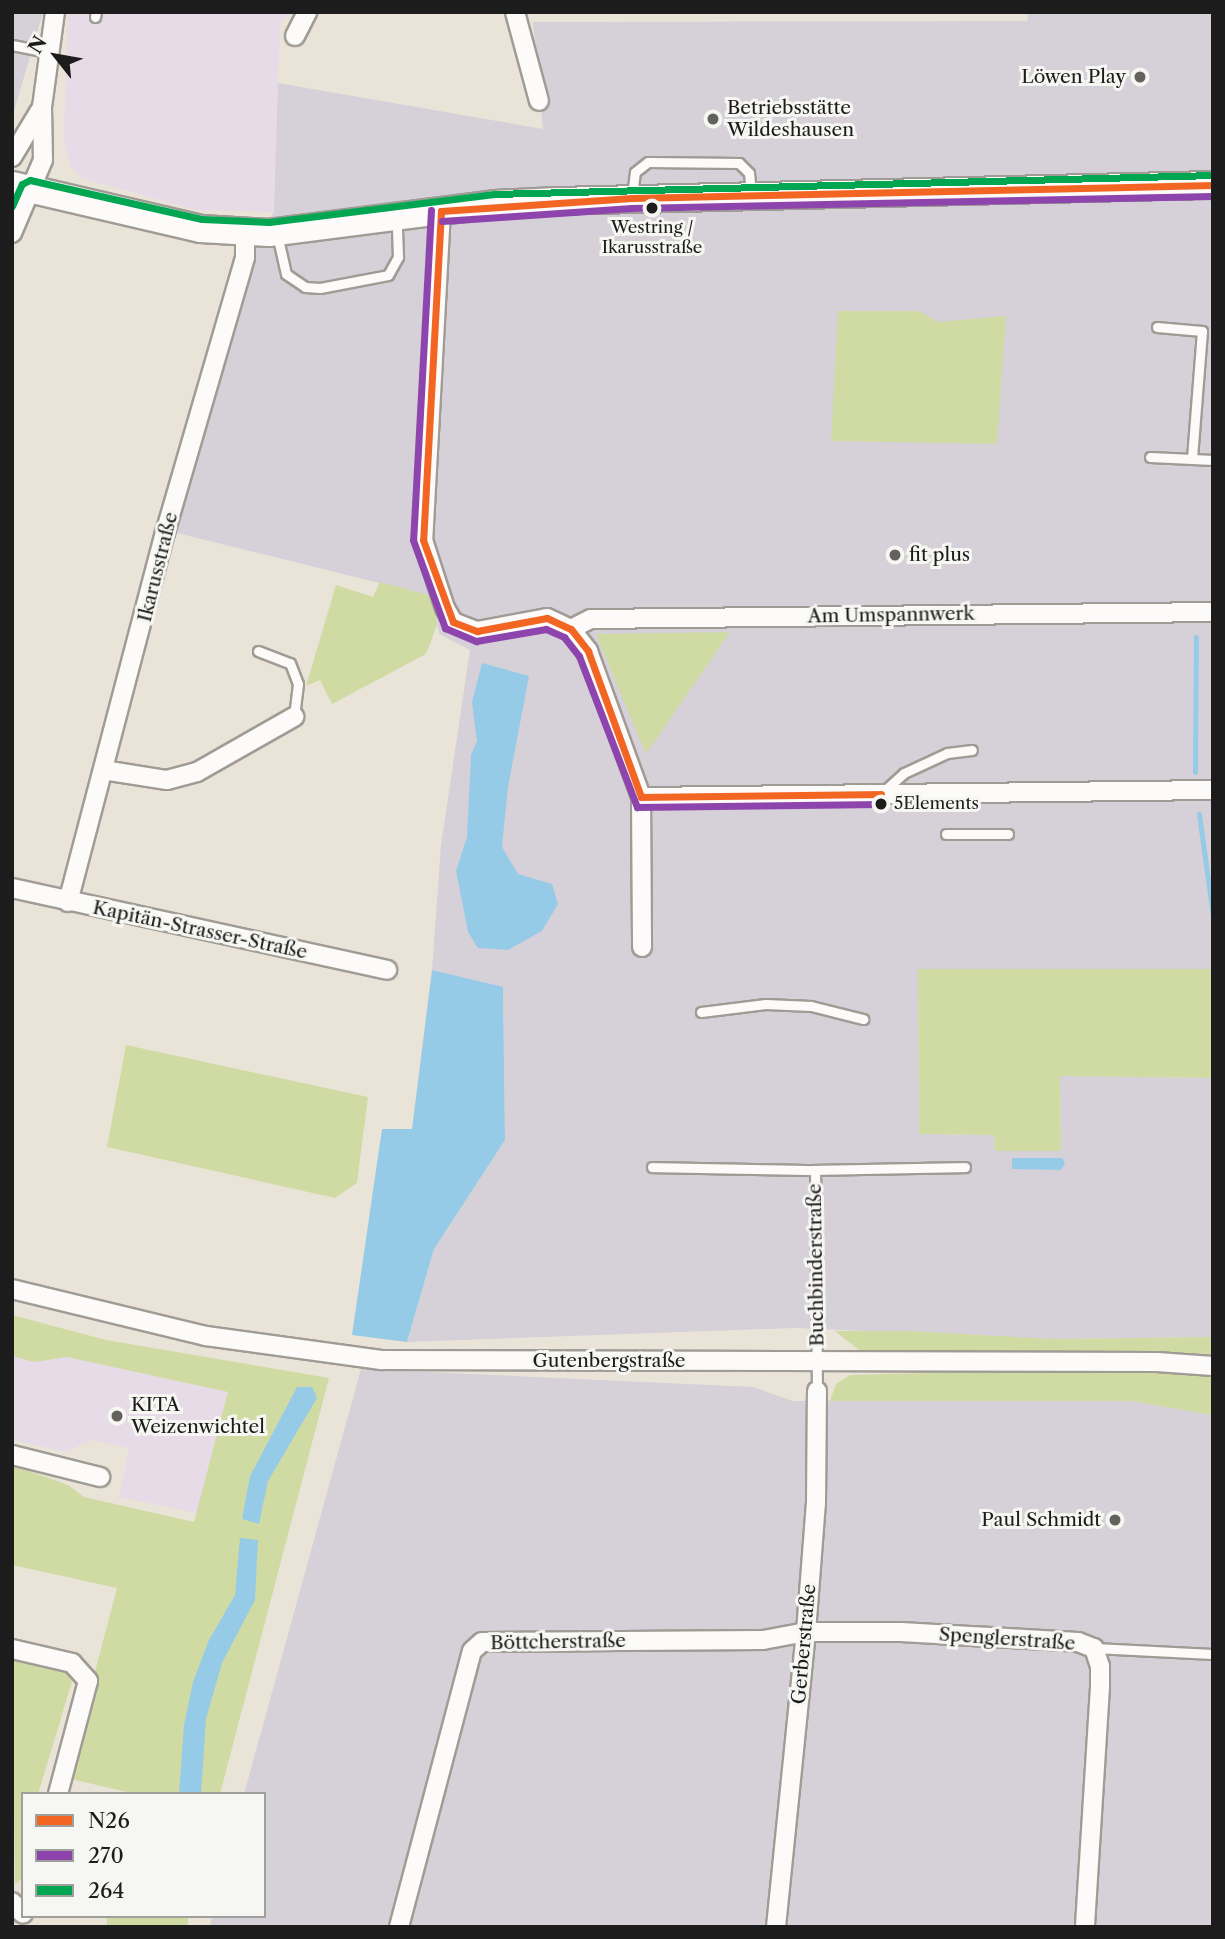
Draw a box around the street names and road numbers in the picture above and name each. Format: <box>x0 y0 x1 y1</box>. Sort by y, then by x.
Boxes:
street label: Ikarusstraße <box>133 510 183 624</box>
street label: Am Umspannwerk <box>807 602 975 628</box>
street label: Kapitän-Strasser-Straße <box>91 896 309 964</box>
street label: Buchbinderstraße <box>803 1183 829 1347</box>
street label: Gutenbergstraße <box>533 1350 685 1372</box>
street label: Gerberstraße <box>787 1583 821 1705</box>
street label: Spenglerstraße <box>938 1623 1076 1655</box>
street label: Böttcherstraße <box>490 1629 626 1655</box>

